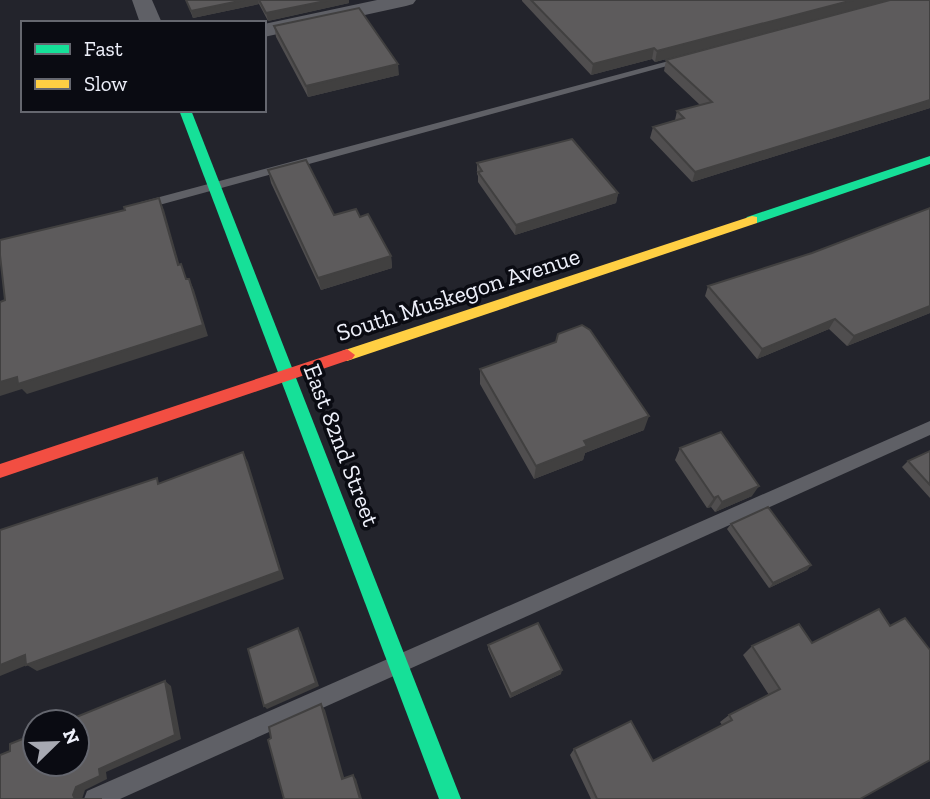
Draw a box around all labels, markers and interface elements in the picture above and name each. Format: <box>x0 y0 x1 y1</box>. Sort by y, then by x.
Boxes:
legend <box>21 21 266 112</box>
text: Fast <box>84 36 123 61</box>
text: Slow <box>84 71 127 96</box>
street label: South Muskegon Avenue <box>333 241 583 347</box>
street label: East 82nd Street <box>298 360 386 530</box>
north arrow <box>21 708 91 778</box>
text: N <box>58 725 85 748</box>

